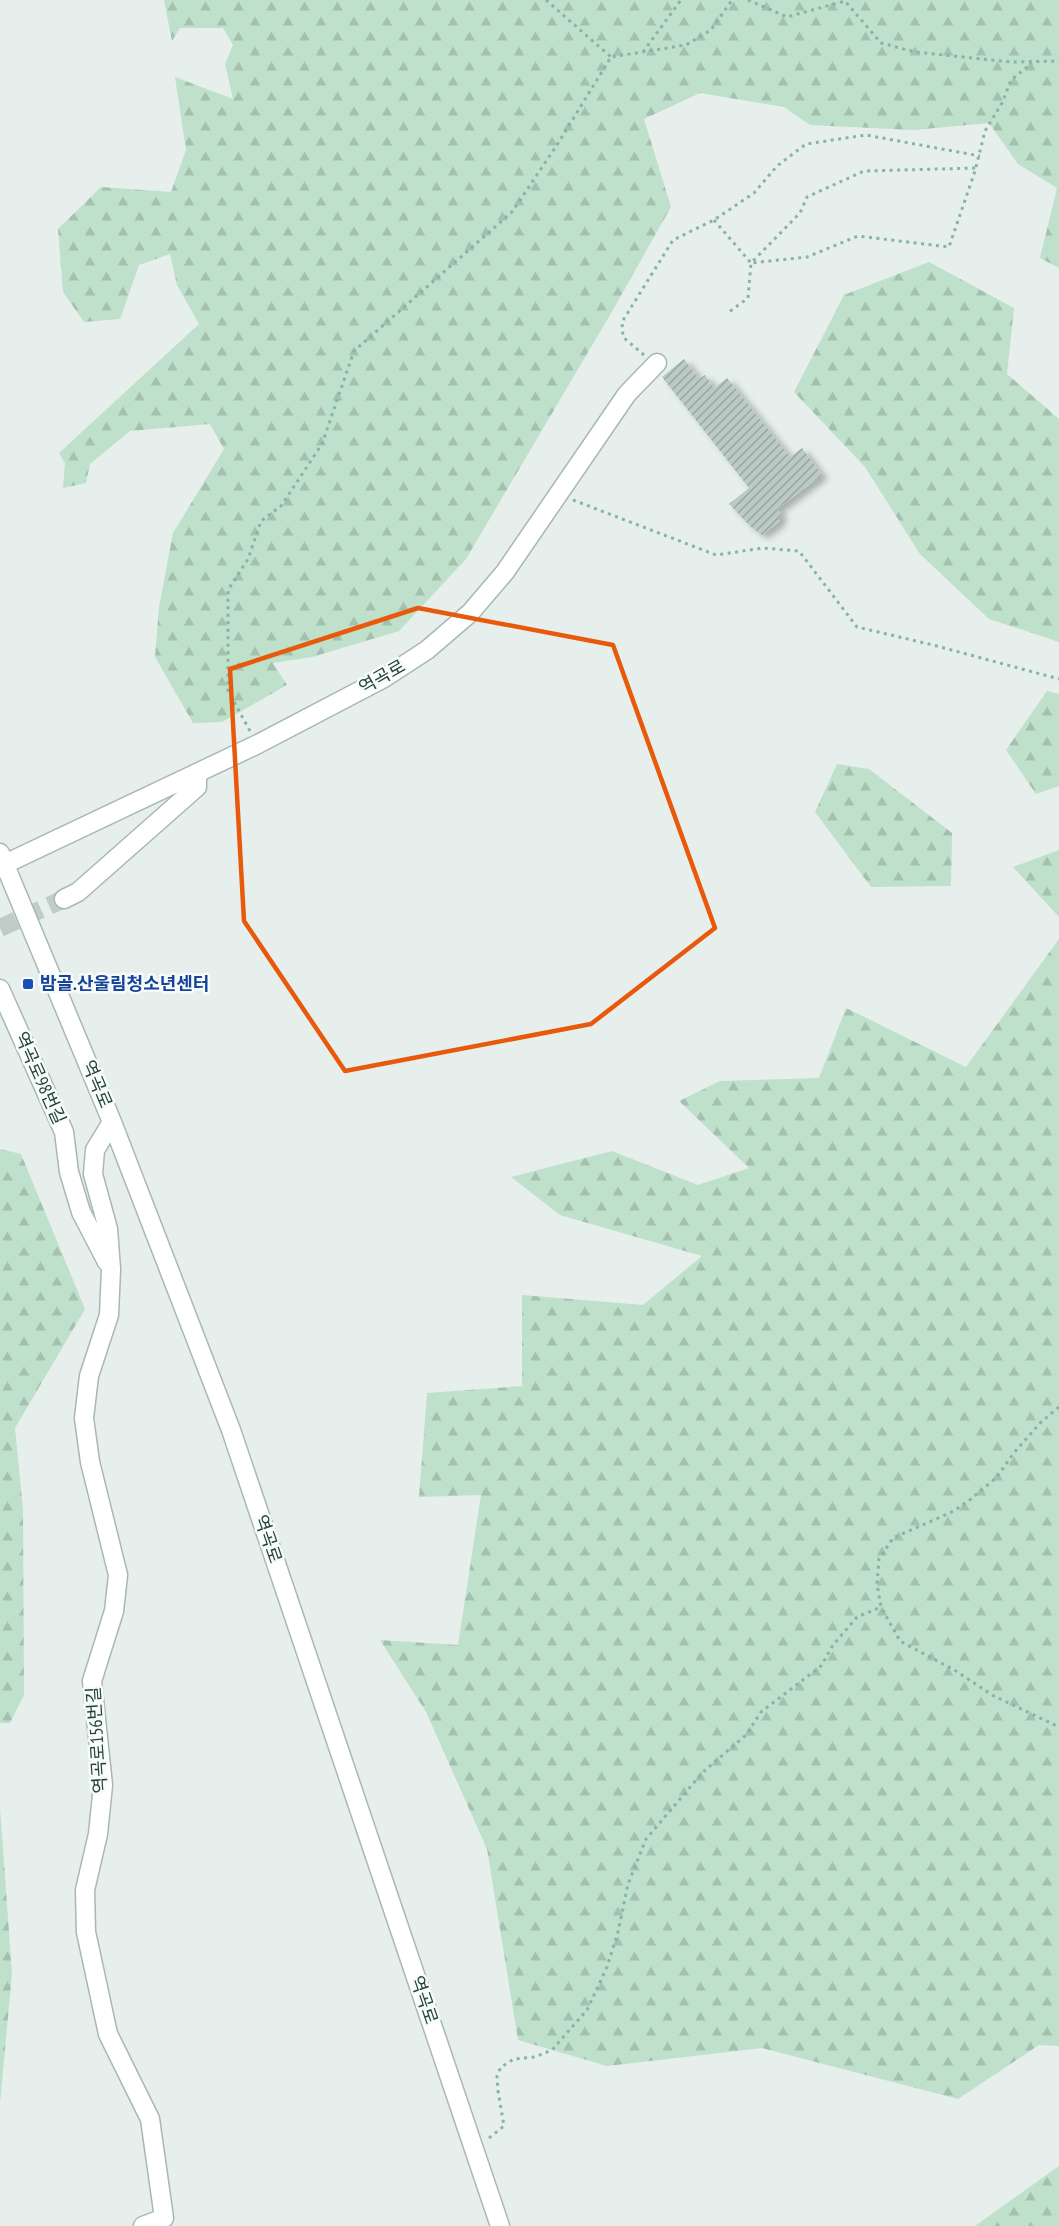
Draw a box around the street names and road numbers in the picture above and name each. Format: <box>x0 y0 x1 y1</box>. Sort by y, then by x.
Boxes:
street label: 역곡로 <box>354 654 409 699</box>
street label: 역곡로98번길 <box>10 1028 71 1128</box>
street label: 역곡로 <box>77 1056 118 1111</box>
street label: 역곡로 <box>250 1512 287 1566</box>
street label: 역곡로156번길 <box>81 1686 112 1794</box>
street label: 역곡로 <box>406 1973 443 2027</box>

